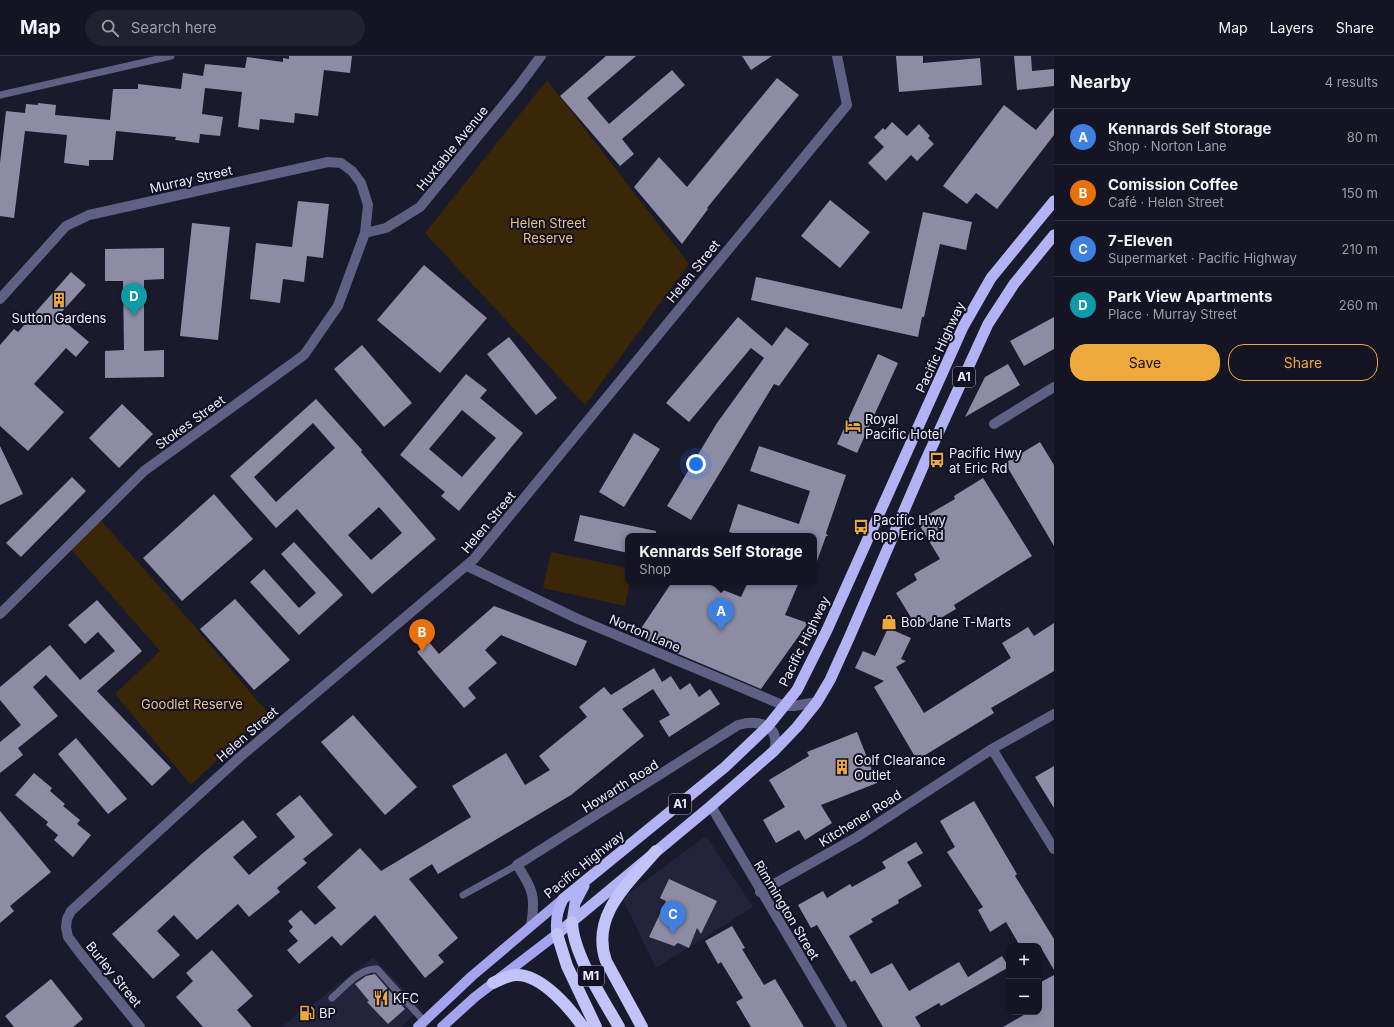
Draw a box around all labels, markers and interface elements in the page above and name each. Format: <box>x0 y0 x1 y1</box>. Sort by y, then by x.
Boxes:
search box <box>85 10 365 46</box>
text: Map <box>20 16 61 39</box>
icon: search <box>99 17 121 39</box>
text: Search here <box>131 18 216 37</box>
text: Map <box>1219 19 1248 36</box>
text: Layers <box>1270 19 1314 36</box>
text: Share <box>1336 19 1374 36</box>
text: Nearby <box>1070 72 1131 92</box>
text: 4 results <box>1325 74 1378 90</box>
street label: Huxtable Avenue <box>413 102 491 194</box>
text: Kennards Self Storage <box>1108 119 1271 138</box>
text: A <box>1078 129 1088 145</box>
text: 80 m <box>1347 129 1378 145</box>
text: Shop · Norton Lane <box>1108 138 1227 154</box>
street label: Murray Street <box>148 162 234 196</box>
text: Comission Coffee <box>1108 175 1238 194</box>
text: B <box>1079 185 1087 201</box>
text: 150 m <box>1342 185 1378 201</box>
text: Café · Helen Street <box>1108 194 1224 210</box>
park label: Helen Street Reserve <box>510 215 586 246</box>
text: 7-Eleven <box>1108 231 1173 250</box>
street label: Helen Street <box>663 236 723 306</box>
text: C <box>1078 241 1088 257</box>
text: 210 m <box>1342 241 1378 257</box>
text: Supermarket · Pacific Highway <box>1108 250 1297 266</box>
pin: D <box>121 283 147 316</box>
text: Park View Apartments <box>1108 287 1272 306</box>
building icon: Sutton Gardens <box>50 291 68 309</box>
text: D <box>1078 297 1088 313</box>
text: 260 m <box>1339 297 1378 313</box>
street label: Pacific Highway <box>912 299 968 395</box>
text: Place · Murray Street <box>1108 306 1237 322</box>
place label: Sutton Gardens <box>12 310 107 326</box>
button: Save <box>1070 344 1220 381</box>
button: Share <box>1228 344 1378 381</box>
road number: A1 <box>953 367 975 387</box>
street label: Stokes Street <box>152 391 228 453</box>
place label: Royal Pacific Hotel <box>865 411 943 442</box>
hotel icon: Royal Pacific Hotel <box>844 417 862 435</box>
place label: Pacific Hwy at Eric Rd <box>949 445 1022 476</box>
bus stop icon: Pacific Hwy at Eric Rd <box>928 451 946 469</box>
your location <box>686 454 706 474</box>
street label: Helen Street <box>457 488 519 556</box>
place label: Pacific Hwy opp Eric Rd <box>873 512 946 543</box>
bus stop icon: Pacific Hwy opp Eric Rd <box>852 518 870 536</box>
popup <box>625 533 817 585</box>
text: Kennards Self Storage <box>639 542 803 561</box>
text: Shop <box>639 561 671 577</box>
street label: Pacific Highway <box>775 593 833 689</box>
pin: A <box>708 598 734 631</box>
street label: Norton Lane <box>607 611 683 655</box>
shop icon: Bob Jane T-Marts <box>880 613 898 631</box>
place label: Bob Jane T-Marts <box>901 614 1011 630</box>
pin: B <box>409 619 435 652</box>
park label: Goodlet Reserve <box>141 696 243 712</box>
street label: Helen Street <box>213 703 281 765</box>
place label: Golf Clearance Outlet <box>854 752 946 783</box>
street label: Howarth Road <box>579 756 661 816</box>
building icon: Golf Clearance Outlet <box>833 758 851 776</box>
street label: Kitchener Road <box>816 786 904 850</box>
road number: A1 <box>669 794 691 814</box>
street label: Pacific Highway <box>541 827 627 901</box>
street label: Rimmington Street <box>751 857 823 963</box>
pin: C <box>660 901 686 934</box>
street label: Burley Street <box>83 938 145 1010</box>
map controls <box>1006 943 1042 1015</box>
button: + <box>1006 943 1042 979</box>
road number: M1 <box>578 966 604 986</box>
button: − <box>1006 979 1042 1015</box>
restaurant icon: KFC <box>372 989 390 1007</box>
place label: KFC <box>393 990 419 1006</box>
fuel station icon: BP <box>298 1004 316 1022</box>
place label: BP <box>319 1005 336 1021</box>

